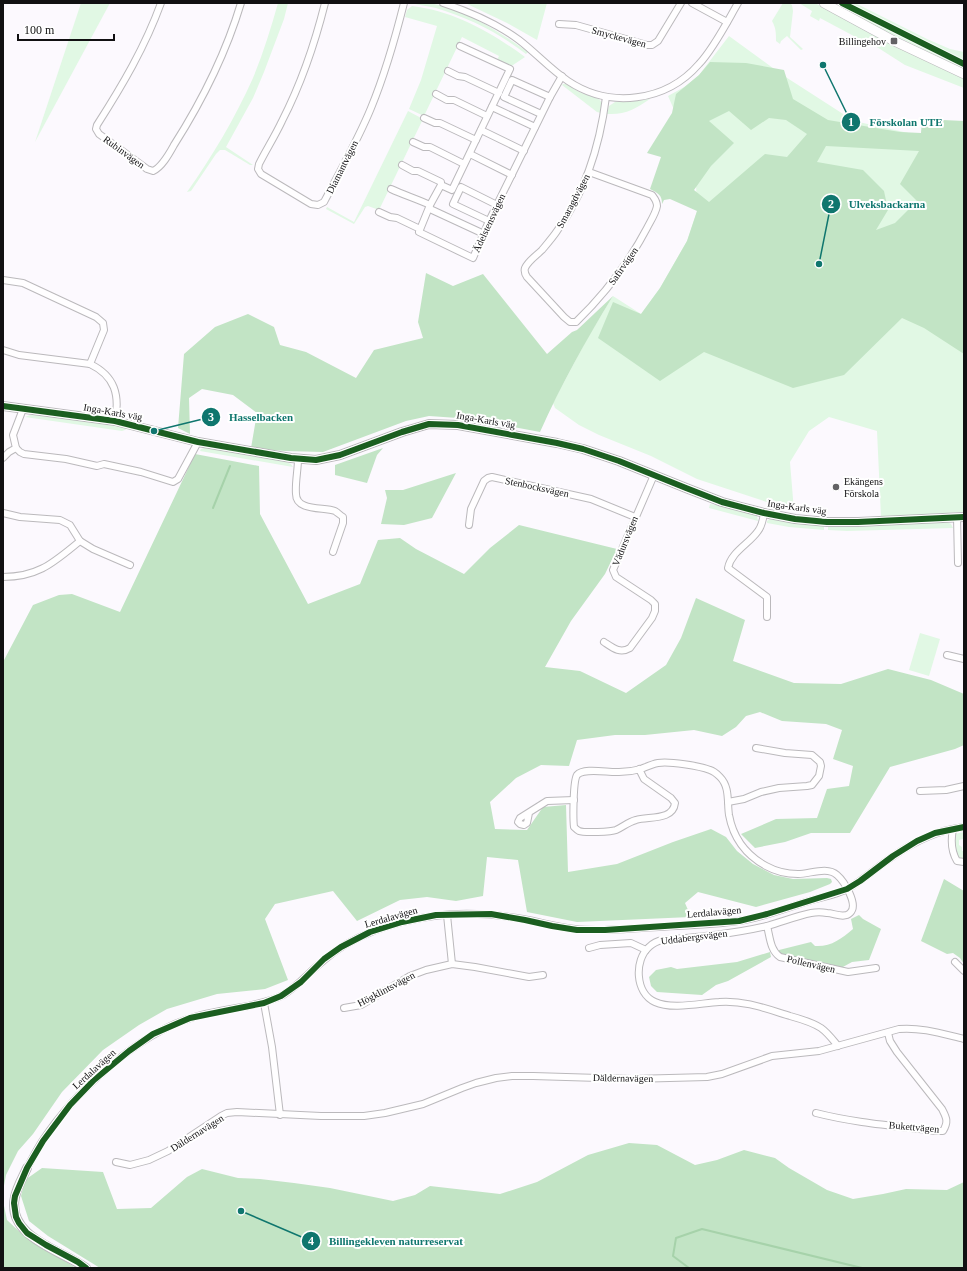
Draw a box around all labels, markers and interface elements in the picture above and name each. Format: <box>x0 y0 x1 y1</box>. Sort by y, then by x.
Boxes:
scale bar <box>18 16 114 42</box>
text: 100 m <box>24 23 55 37</box>
street label: Smyckevägen <box>590 24 648 50</box>
place label: Billingehov <box>839 36 886 47</box>
marker: Billingehov <box>889 36 899 46</box>
callout: Förskolan UTE <box>841 111 950 134</box>
text: 1 <box>848 115 854 129</box>
text: Förskolan UTE <box>869 116 943 128</box>
street label: Rubinvägen <box>101 133 147 171</box>
street label: Diamantvägen <box>324 139 360 195</box>
street label: Smaragdvägen <box>554 172 592 230</box>
street label: Ädelstensvägen <box>471 192 507 254</box>
callout: Ulveksbackarna <box>821 193 933 216</box>
text: 2 <box>828 197 834 211</box>
text: Ulveksbackarna <box>849 198 926 210</box>
street label: Safirvägen <box>606 245 640 287</box>
street label: Inga-Karls väg <box>83 401 143 423</box>
callout: Hasselbacken <box>201 406 301 429</box>
street label: Inga-Karls väg <box>456 409 516 431</box>
text: 3 <box>208 410 214 424</box>
text: Hasselbacken <box>229 411 293 423</box>
street label: Stenbocksvägen <box>504 475 570 499</box>
place label: Ekängens Förskola <box>844 476 883 499</box>
marker: Ekängens Förskola <box>831 482 841 492</box>
street label: Inga-Karls väg <box>767 497 827 517</box>
street label: Vädursvägen <box>610 514 640 568</box>
street label: Lerdalavägen <box>363 904 419 930</box>
street label: Lerdalavägen <box>686 904 742 920</box>
street label: Uddabergsvägen <box>660 927 728 947</box>
street label: Pollenvägen <box>786 953 836 975</box>
street label: Högklintsvägen <box>355 969 417 1009</box>
street label: Lerdalavägen <box>70 1047 118 1091</box>
street label: Däldernavägen <box>593 1072 653 1084</box>
street label: Däldernavägen <box>168 1112 226 1154</box>
street label: Bukettvägen <box>888 1119 940 1135</box>
callout: Billingekleven naturreservat <box>301 1230 470 1253</box>
text: 4 <box>308 1234 314 1248</box>
text: Billingekleven naturreservat <box>329 1235 463 1247</box>

